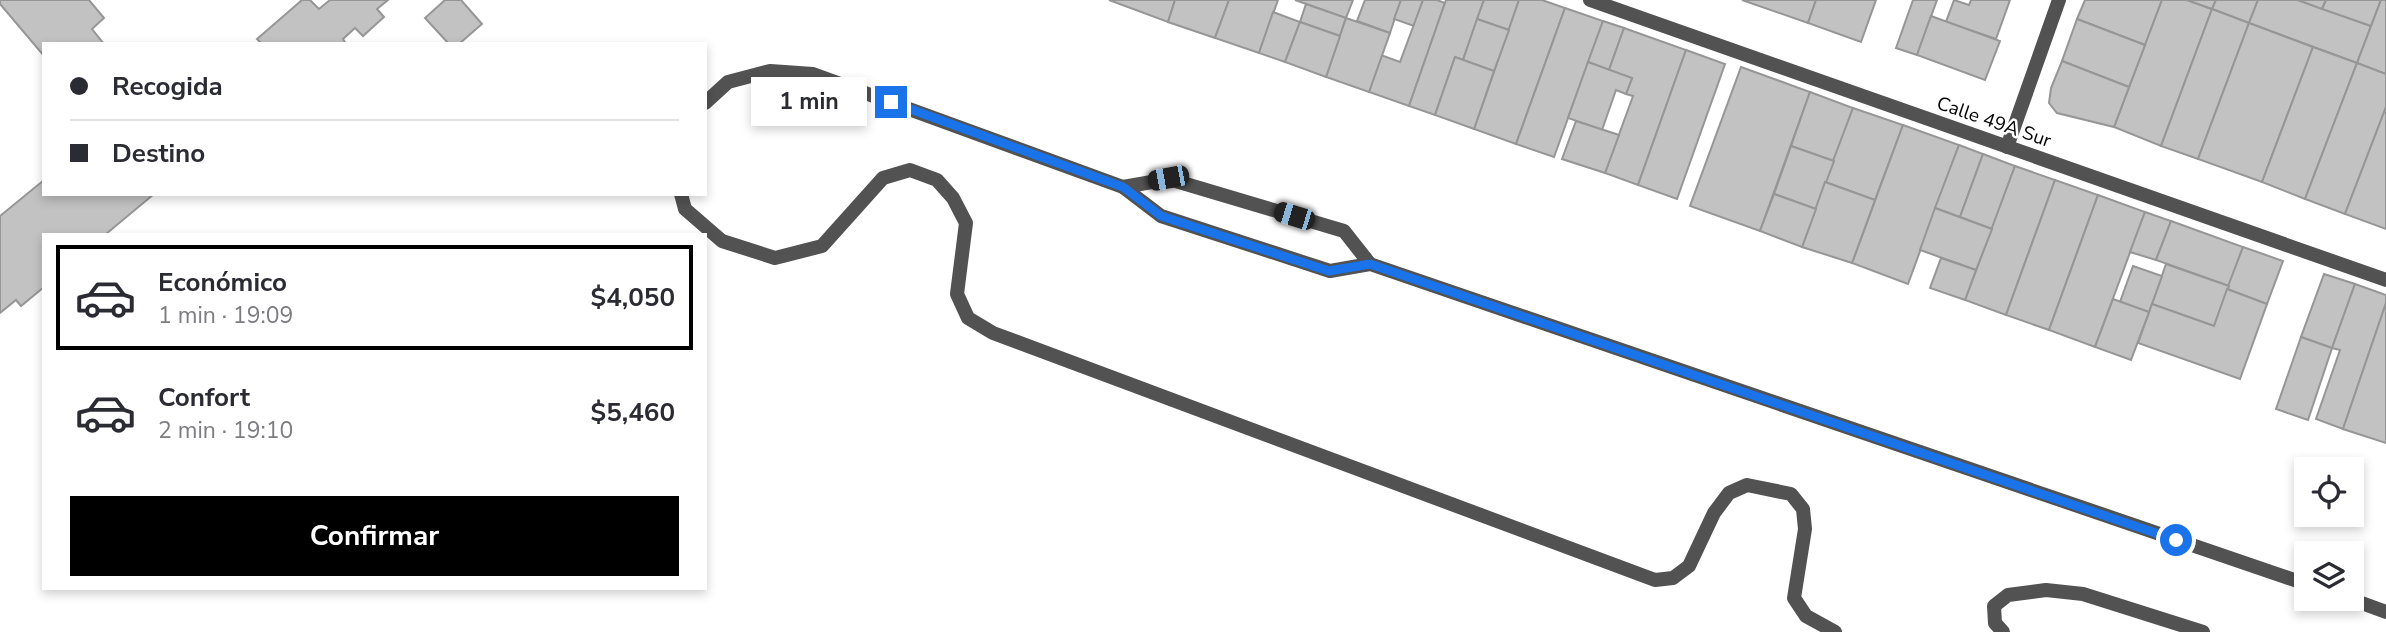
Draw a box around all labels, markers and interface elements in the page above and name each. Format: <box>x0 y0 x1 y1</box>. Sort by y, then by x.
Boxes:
text: Recogida <box>112 69 223 104</box>
callout: 1 min <box>751 78 866 126</box>
text: 1 min <box>779 86 839 117</box>
route end <box>875 86 907 118</box>
street label: Calle 49A Sur <box>1933 90 2055 154</box>
text: Destino <box>112 136 205 171</box>
car <box>1146 164 1191 192</box>
car <box>1271 200 1318 232</box>
text: Económico <box>158 265 287 300</box>
icon: car <box>74 266 137 329</box>
text: $4,050 <box>591 280 675 315</box>
text: 1 min · 19:09 <box>158 300 293 331</box>
text: Confort <box>158 380 250 415</box>
icon: car <box>74 381 137 444</box>
text: $5,460 <box>591 395 675 430</box>
text: 2 min · 19:10 <box>158 415 293 446</box>
map controls <box>2294 457 2364 611</box>
button: locate <box>2294 457 2364 527</box>
button: Confirmar <box>70 496 679 576</box>
route start <box>2160 524 2192 556</box>
button: layers <box>2294 541 2364 611</box>

